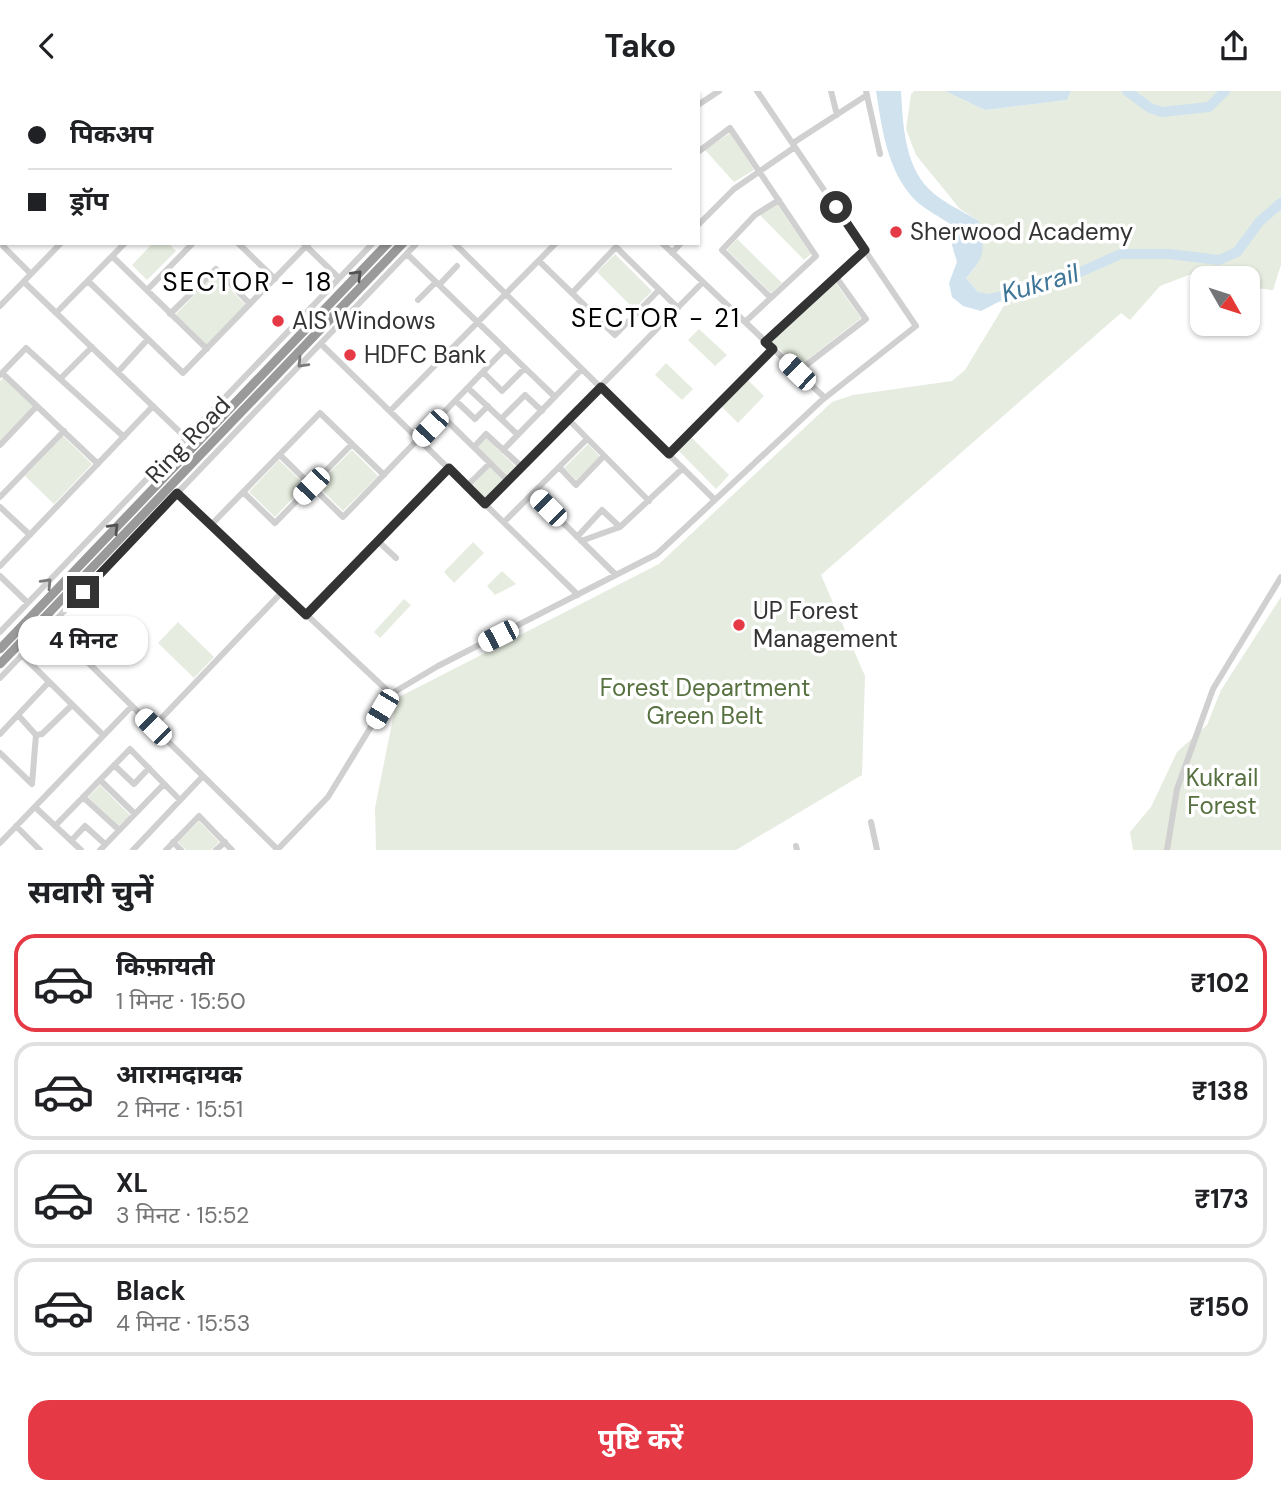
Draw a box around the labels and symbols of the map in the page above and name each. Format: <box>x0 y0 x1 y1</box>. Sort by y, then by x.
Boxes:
route start <box>820 191 852 223</box>
place label: Sherwood Academy <box>910 216 1133 247</box>
marker: Sherwood Academy <box>888 224 904 240</box>
water label: Kukrail <box>997 255 1084 310</box>
district label: SECTOR - 18 <box>162 265 334 299</box>
north arrow <box>1190 266 1260 336</box>
one-way arrow <box>348 271 361 284</box>
district label: SECTOR - 21 <box>571 301 741 335</box>
place label: AIS Windows <box>292 305 436 336</box>
marker: AIS Windows <box>270 313 286 329</box>
place label: HDFC Bank <box>364 339 487 370</box>
marker: HDFC Bank <box>342 347 358 363</box>
car <box>775 350 820 394</box>
one-way arrow <box>298 355 311 368</box>
street label: Ring Road <box>138 390 237 490</box>
car <box>408 405 453 451</box>
car <box>289 464 334 508</box>
car <box>526 486 571 530</box>
one-way arrow <box>106 523 119 536</box>
route end <box>67 576 99 608</box>
one-way arrow <box>39 578 52 591</box>
place label: UP Forest Management <box>753 595 898 654</box>
callout: 4 मिनट <box>18 617 148 665</box>
car <box>475 617 522 655</box>
marker: UP Forest Management <box>731 617 747 633</box>
park label: Forest Department Green Belt <box>600 672 810 731</box>
car <box>363 686 402 732</box>
car <box>131 705 176 749</box>
park label: Kukrail Forest <box>1186 762 1258 821</box>

